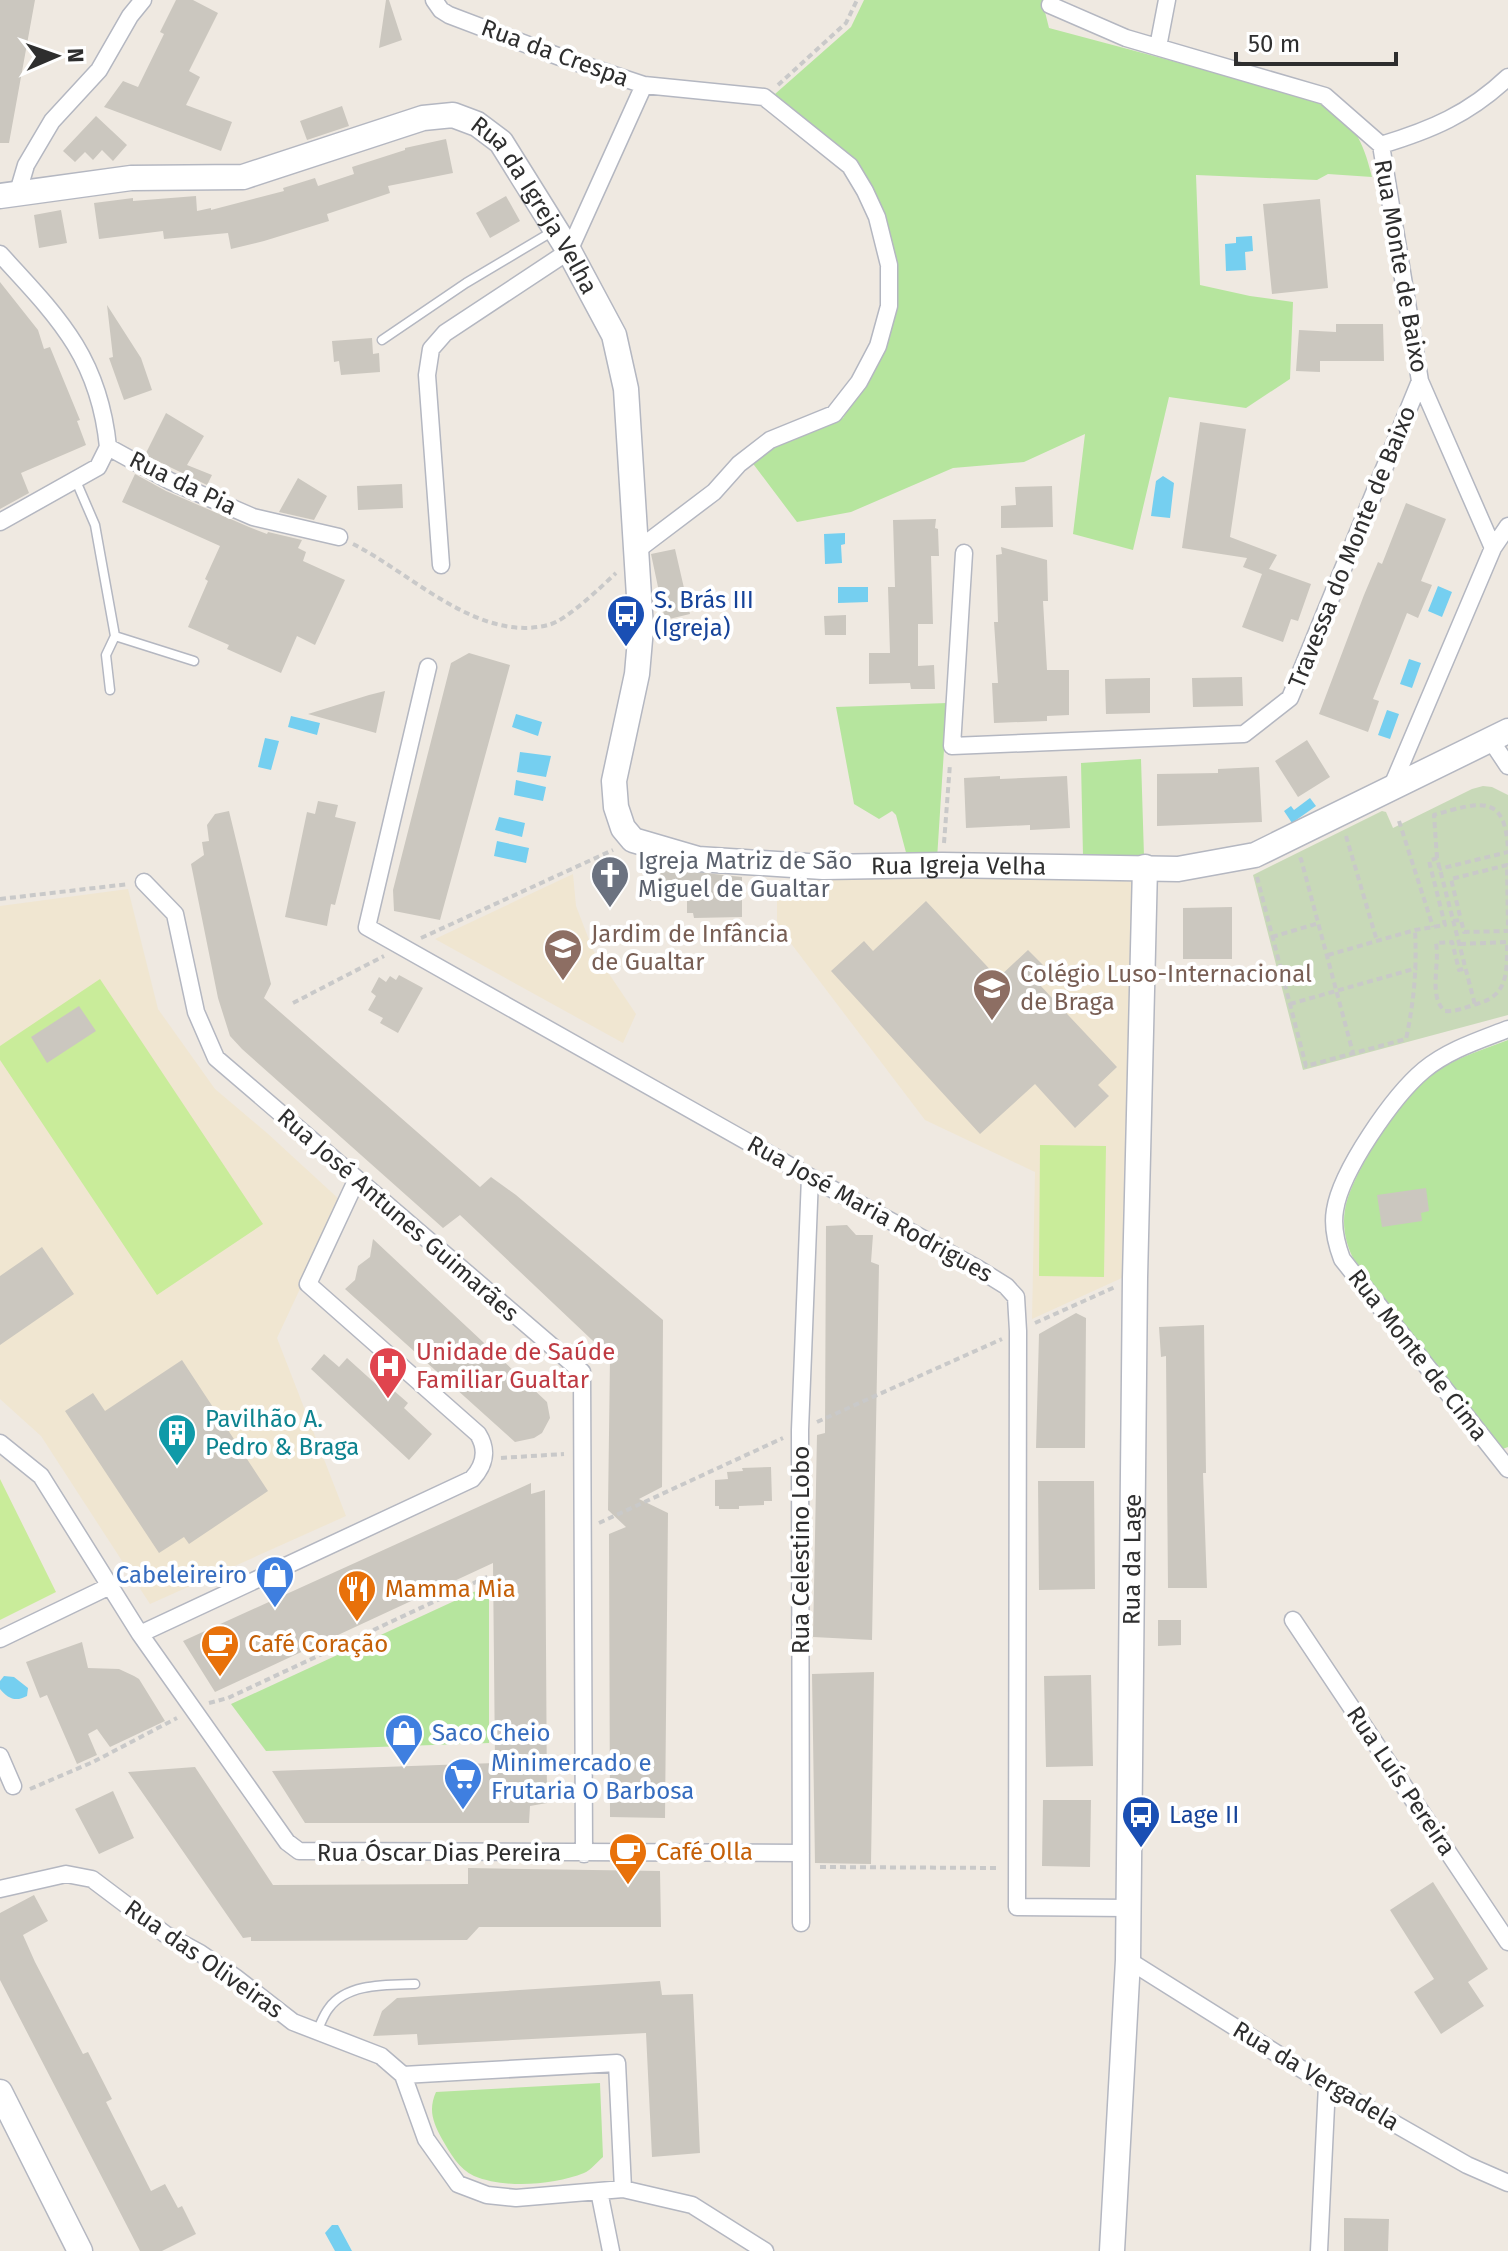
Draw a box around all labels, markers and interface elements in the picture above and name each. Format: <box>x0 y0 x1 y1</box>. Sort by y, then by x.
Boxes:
street label: Rua da Crespa <box>478 13 632 93</box>
north arrow <box>16 16 96 96</box>
scale bar <box>1236 16 1396 66</box>
text: 50 m <box>1248 30 1300 58</box>
text: N <box>62 48 89 63</box>
street label: Rua da Igreja Velha <box>465 110 603 299</box>
street label: Rua Monte de Baixo <box>1368 157 1434 375</box>
street label: Travessa do Monte de Baixo <box>1282 402 1422 692</box>
street label: Rua da Pia <box>125 445 241 521</box>
place label: S. Brás III (Igreja) <box>654 586 754 642</box>
bus stop icon: S. Brás III (Igreja) <box>605 593 647 648</box>
place label: Igreja Matriz de São Miguel de Gualtar <box>638 847 853 903</box>
street label: Rua Igreja Velha <box>871 851 1046 881</box>
church icon: Igreja Matriz de São Miguel de Gualtar <box>589 854 631 909</box>
place label: Jardim de Infância de Gualtar <box>591 920 789 976</box>
school or university icon: Jardim de Infância de Gualtar <box>542 927 584 982</box>
place label: Colégio Luso-Internacional de Braga <box>1020 960 1312 1016</box>
school or university icon: Colégio Luso-Internacional de Braga <box>971 967 1013 1022</box>
street label: Rua José Antunes Guimarães <box>272 1103 524 1327</box>
street label: Rua José Maria Rodrigues <box>742 1130 998 1288</box>
street label: Rua Monte de Cima <box>1342 1264 1494 1446</box>
place label: Unidade de Saúde Familiar Gualtar <box>416 1338 615 1394</box>
hospital icon: Unidade de Saúde Familiar Gualtar <box>367 1345 409 1400</box>
place label: Pavilhão A. Pedro & Braga <box>205 1405 359 1461</box>
building icon: Pavilhão A. Pedro & Braga <box>156 1412 198 1467</box>
street label: Rua Celestino Lobo <box>787 1446 815 1654</box>
street label: Rua da Lage <box>1117 1494 1147 1625</box>
shop icon: Cabeleireiro <box>254 1554 296 1609</box>
place label: Cabeleireiro <box>116 1561 247 1589</box>
restaurant icon: Mamma Mia <box>336 1568 378 1623</box>
place label: Mamma Mia <box>385 1575 516 1603</box>
cafe icon: Café Coração <box>199 1623 241 1678</box>
place label: Café Coração <box>248 1630 388 1658</box>
street label: Rua Luís Pereira <box>1341 1701 1461 1861</box>
shop icon: Saco Cheio <box>383 1712 425 1767</box>
place label: Saco Cheio <box>432 1719 551 1747</box>
place label: Minimercado e Frutaria O Barbosa <box>491 1749 694 1805</box>
supermarket icon: Minimercado e Frutaria O Barbosa <box>442 1756 484 1811</box>
bus stop icon: Lage II <box>1120 1794 1162 1849</box>
place label: Lage II <box>1169 1801 1239 1829</box>
cafe icon: Café Olla <box>607 1831 649 1886</box>
street label: Rua Óscar Dias Pereira <box>317 1838 561 1867</box>
place label: Café Olla <box>656 1838 753 1866</box>
street label: Rua das Oliveiras <box>119 1894 289 2024</box>
street label: Rua da Vergadela <box>1228 2015 1404 2137</box>

